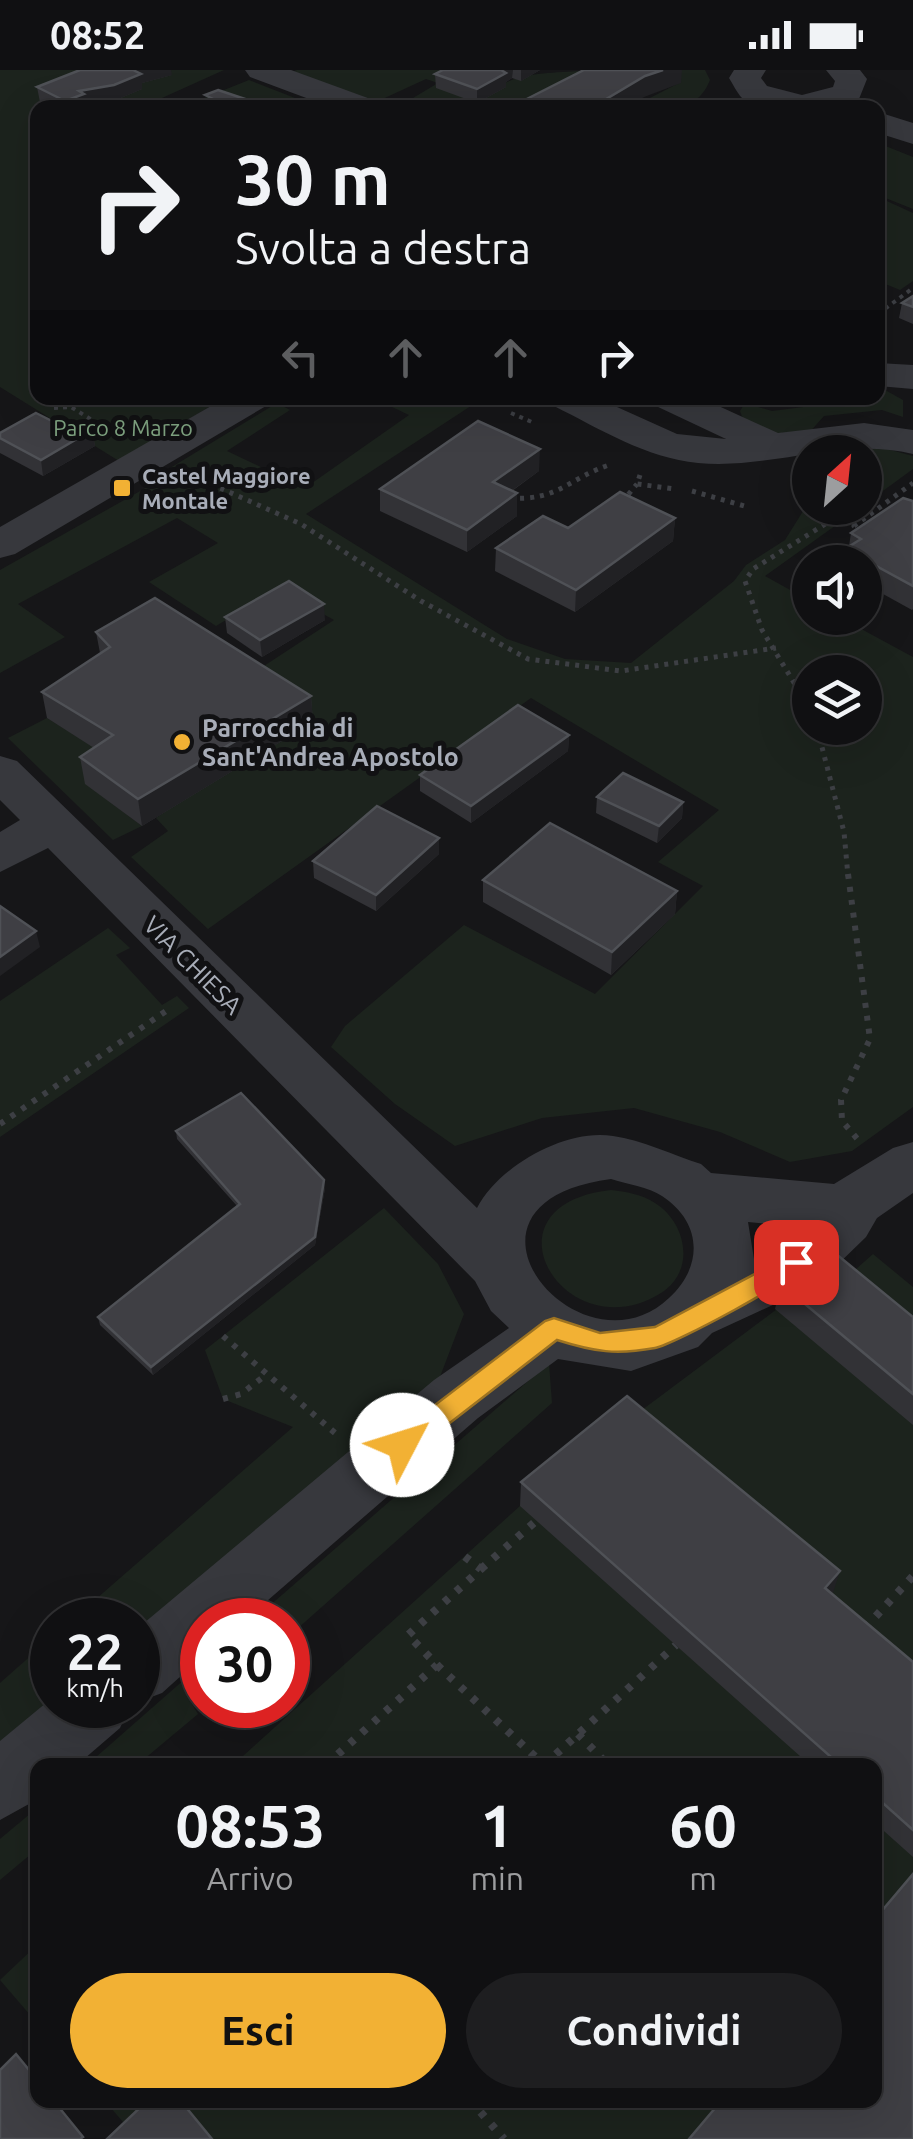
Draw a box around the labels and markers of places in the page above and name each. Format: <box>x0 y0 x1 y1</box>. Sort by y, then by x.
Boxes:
place label: Castel Maggiore Montale <box>142 463 311 513</box>
marker: Castel Maggiore Montale <box>111 477 133 499</box>
place label: Parrocchia di Sant'Andrea Apostolo <box>202 714 459 771</box>
marker: Parrocchia di Sant'Andrea Apostolo <box>171 731 193 753</box>
pin <box>754 1220 839 1305</box>

